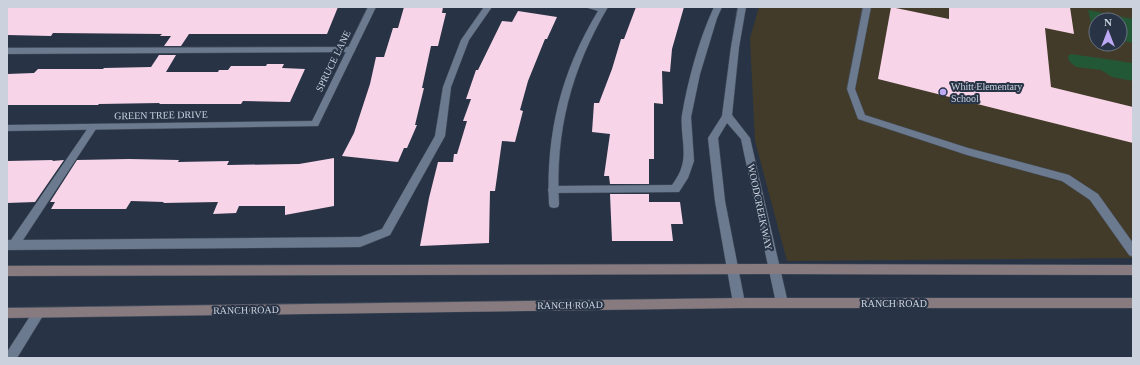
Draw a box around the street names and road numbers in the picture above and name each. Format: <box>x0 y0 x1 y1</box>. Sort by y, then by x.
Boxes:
street label: SPRUCE LANE <box>313 29 353 93</box>
street label: GREEN TREE DRIVE <box>114 109 208 121</box>
street label: WOODCREEK WAY <box>745 163 775 251</box>
street label: RANCH ROAD <box>861 298 927 309</box>
street label: RANCH ROAD <box>537 299 603 311</box>
street label: RANCH ROAD <box>213 304 279 316</box>

